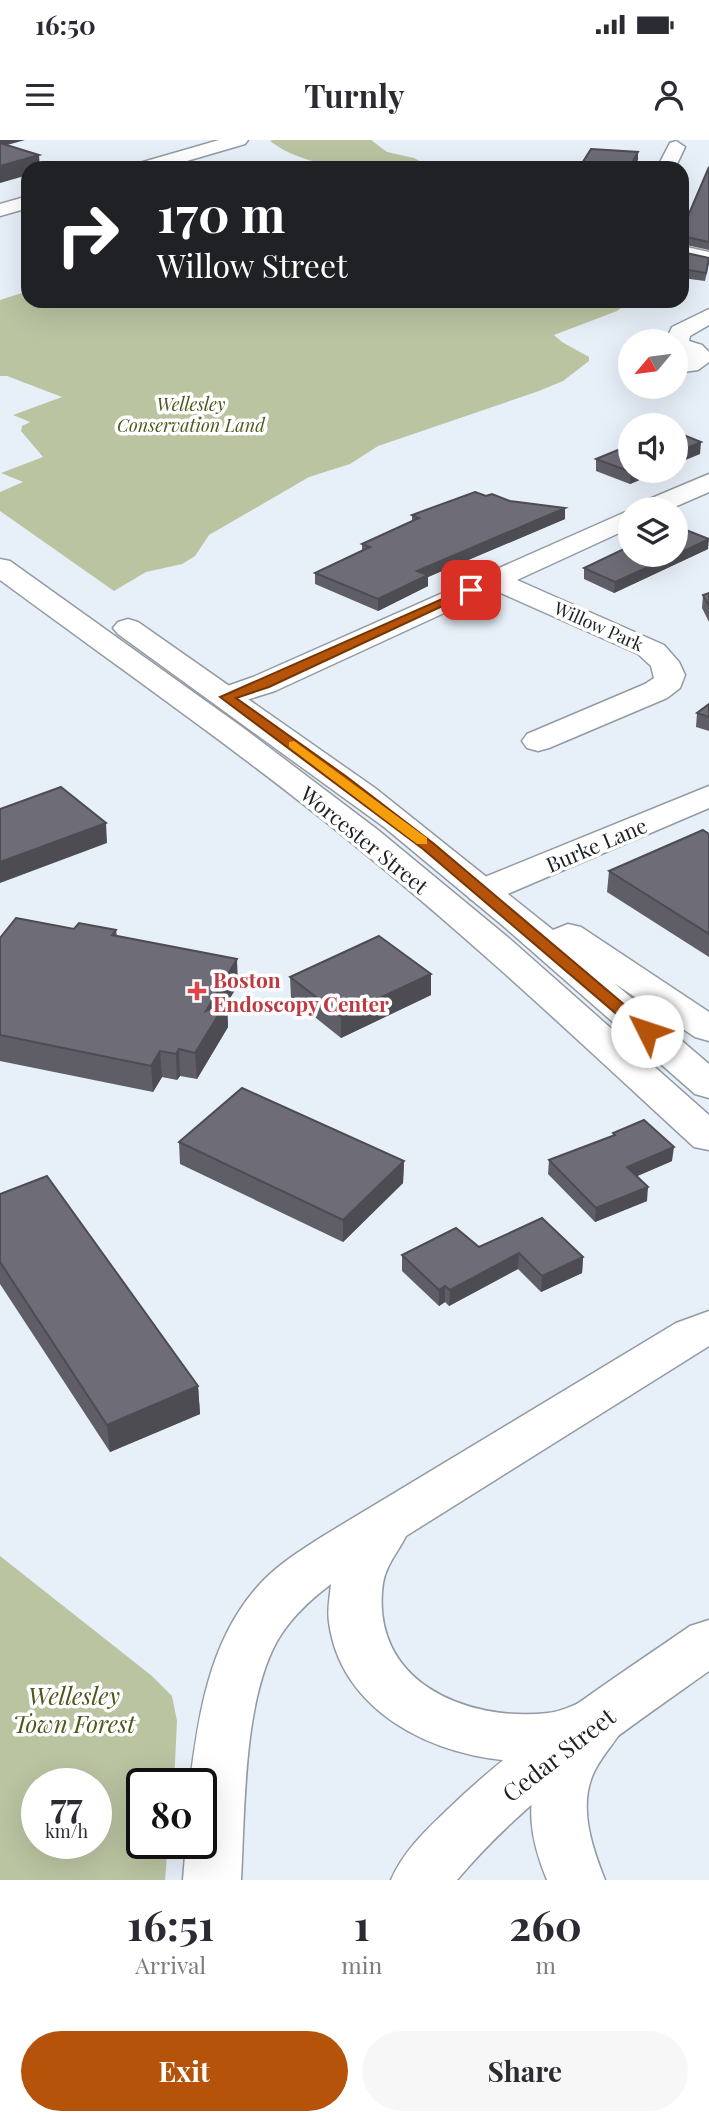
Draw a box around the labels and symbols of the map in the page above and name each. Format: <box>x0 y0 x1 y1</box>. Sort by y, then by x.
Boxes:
north arrow <box>618 329 688 399</box>
park label: Wellesley Conservation Land <box>117 392 266 437</box>
pin <box>441 560 501 620</box>
street label: Willow Park <box>549 595 648 656</box>
street label: Worcester Street <box>294 778 435 900</box>
street label: Burke Lane <box>541 810 651 878</box>
place label: Boston Endoscopy Center <box>213 965 389 1017</box>
marker: Boston Endoscopy Center <box>187 981 207 1001</box>
position arrow <box>610 994 684 1068</box>
park label: Wellesley Town Forest <box>13 1679 136 1739</box>
street label: Cedar Street <box>495 1699 621 1808</box>
speed limit sign: 80 <box>126 1768 217 1859</box>

